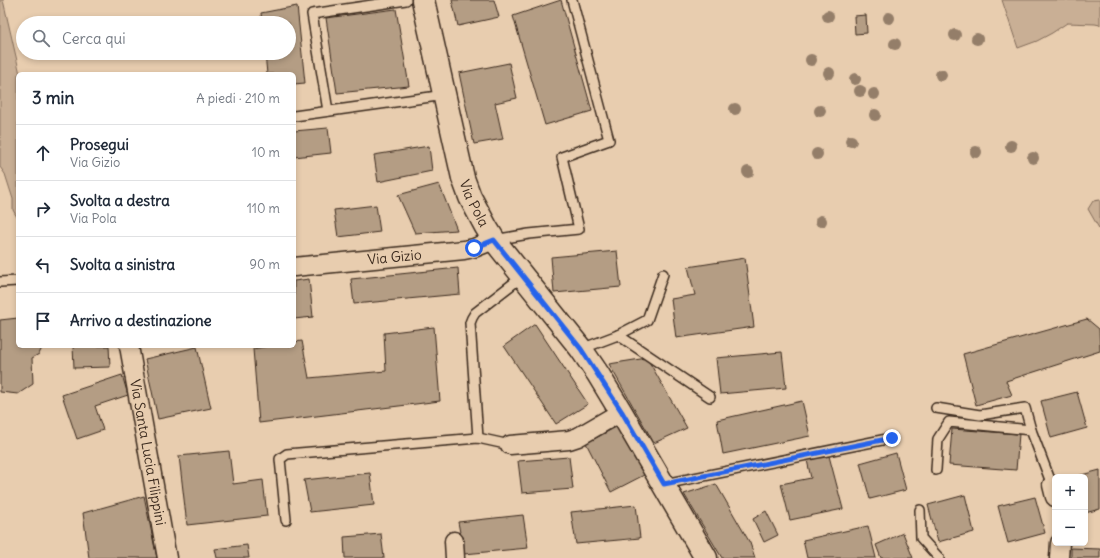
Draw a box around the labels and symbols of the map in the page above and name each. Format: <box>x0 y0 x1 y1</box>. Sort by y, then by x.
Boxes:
street label: Via Pola <box>455 177 493 230</box>
route start <box>465 239 483 257</box>
street label: Via Gizio <box>367 245 422 269</box>
street label: Via Santa Lucia Filippini <box>126 378 170 527</box>
route end <box>883 429 901 447</box>

